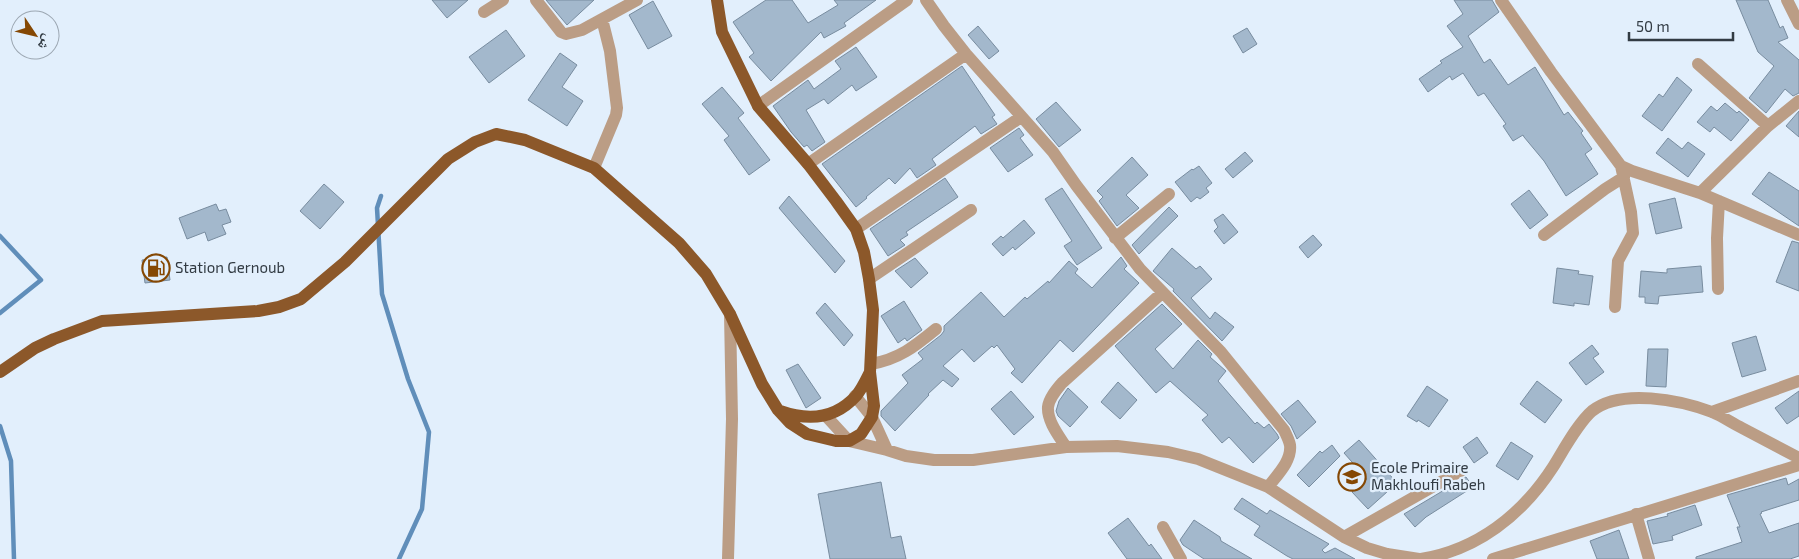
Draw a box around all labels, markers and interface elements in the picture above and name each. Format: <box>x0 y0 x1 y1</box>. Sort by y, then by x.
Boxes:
north arrow <box>10 10 60 60</box>
scale bar <box>1629 10 1733 42</box>
text: 50 m <box>1636 17 1670 35</box>
text: ش <box>34 31 57 54</box>
fuel station icon: Station Gernoub <box>141 253 171 283</box>
place label: Station Gernoub <box>175 258 285 276</box>
place label: Ecole Primaire Makhloufi Rabeh <box>1371 458 1486 493</box>
school or university icon: Ecole Primaire Makhloufi Rabeh <box>1337 462 1367 492</box>

